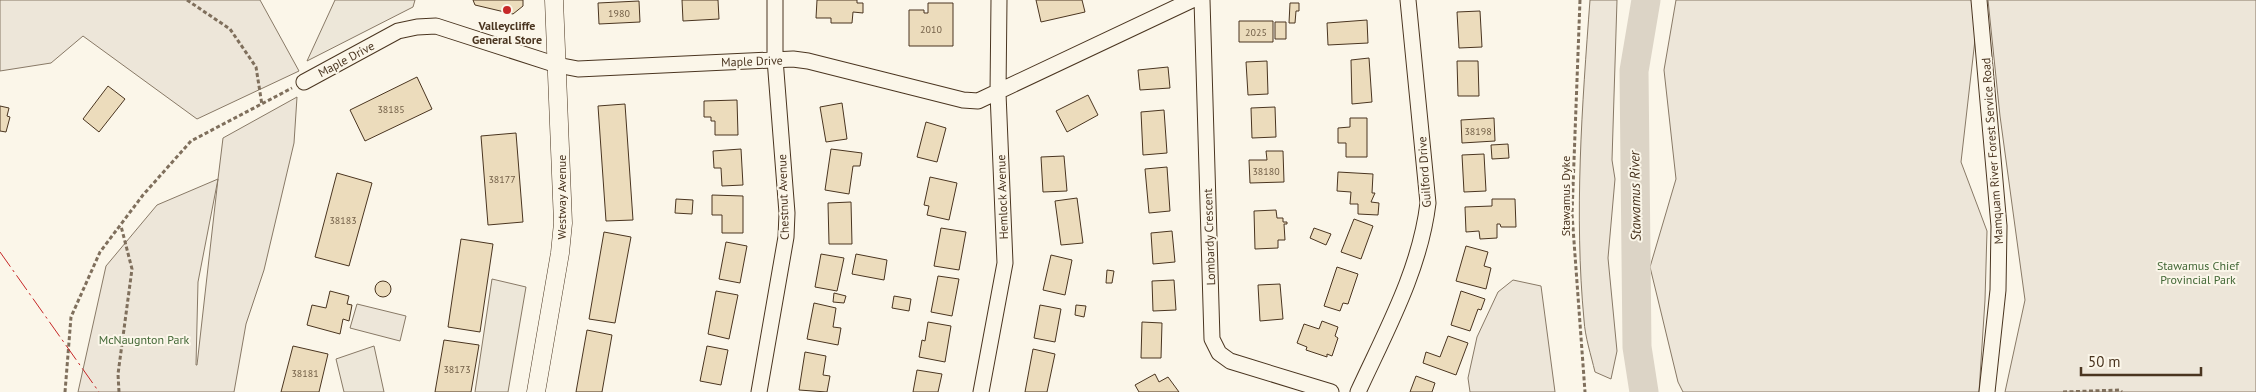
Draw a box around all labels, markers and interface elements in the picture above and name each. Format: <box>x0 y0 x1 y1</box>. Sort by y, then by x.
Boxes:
marker: Valleycliffe General Store <box>501 4 513 16</box>
house number: 1980 <box>608 7 630 20</box>
place label: Valleycliffe General Store <box>472 18 542 47</box>
house number: 2010 <box>920 23 942 36</box>
house number: 2025 <box>1245 26 1267 39</box>
street label: Maple Drive <box>315 38 377 80</box>
street label: Maple Drive <box>721 52 783 70</box>
street label: Mamquam River Forest Service Road <box>1978 57 2006 245</box>
house number: 38185 <box>377 103 405 116</box>
house number: 38198 <box>1464 125 1492 138</box>
street label: Guilford Drive <box>1414 136 1434 208</box>
water label: Stawamus River <box>1625 149 1645 241</box>
street label: Chestnut Avenue <box>774 154 792 240</box>
street label: Hemlock Avenue <box>993 154 1011 240</box>
street label: Westway Avenue <box>554 155 569 239</box>
street label: Stawamus Dyke <box>1558 156 1573 236</box>
house number: 38180 <box>1252 165 1280 178</box>
house number: 38177 <box>488 173 516 186</box>
street label: Lombardy Crescent <box>1200 188 1218 286</box>
house number: 38183 <box>329 214 357 227</box>
park label: Stawamus Chief Provincial Park <box>2157 258 2240 287</box>
park label: McNaugnton Park <box>99 332 190 347</box>
scale bar <box>2081 344 2201 376</box>
text: 50 m <box>2088 352 2121 371</box>
house number: 38173 <box>443 363 471 376</box>
house number: 38181 <box>291 367 319 380</box>

